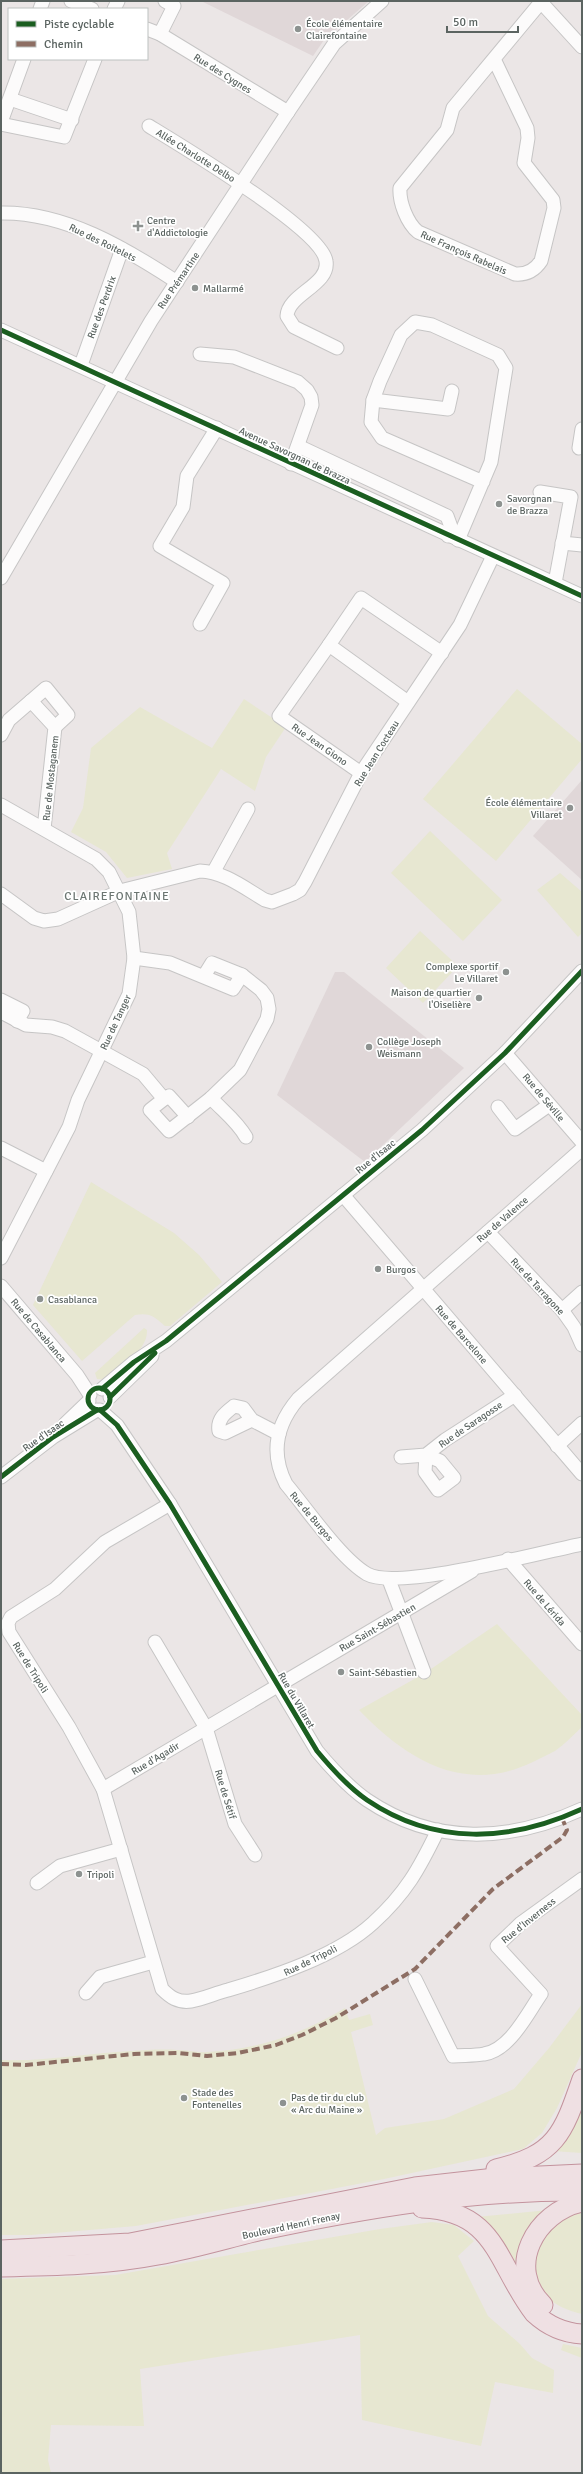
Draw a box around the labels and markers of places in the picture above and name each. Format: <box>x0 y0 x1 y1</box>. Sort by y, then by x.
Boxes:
place label: École élémentaire Clairefontaine <box>306 17 383 42</box>
marker: École élémentaire Clairefontaine <box>293 24 303 34</box>
place label: Centre d'Addictologie <box>147 215 208 239</box>
marker: Centre d'Addictologie <box>132 220 144 232</box>
marker: Mallarmé <box>190 283 200 293</box>
place label: Mallarmé <box>203 283 244 295</box>
place label: Savorgnan de Brazza <box>507 493 552 517</box>
marker: Savorgnan de Brazza <box>494 499 504 509</box>
place label: École élémentaire Villaret <box>485 796 562 821</box>
marker: École élémentaire Villaret <box>565 803 575 813</box>
place label: Complexe sportif Le Villaret <box>426 961 499 985</box>
marker: Complexe sportif Le Villaret <box>501 967 511 977</box>
place label: Maison de quartier l'Oiselière <box>391 987 471 1011</box>
marker: Maison de quartier l'Oiselière <box>474 993 484 1003</box>
place label: Collège Joseph Weismann <box>377 1036 441 1060</box>
marker: Collège Joseph Weismann <box>364 1042 374 1052</box>
marker: Burgos <box>373 1264 383 1274</box>
place label: Burgos <box>386 1264 417 1276</box>
marker: Casablanca <box>35 1294 45 1304</box>
place label: Casablanca <box>48 1294 97 1306</box>
marker: Saint-Sébastien <box>336 1667 346 1677</box>
place label: Saint-Sébastien <box>349 1667 417 1679</box>
marker: Tripoli <box>74 1869 84 1879</box>
place label: Tripoli <box>87 1869 114 1881</box>
place label: Stade des Fontenelles <box>192 2087 242 2111</box>
place label: Pas de tir du club « Arc du Maine » <box>291 2092 364 2116</box>
marker: Stade des Fontenelles <box>179 2093 189 2103</box>
marker: Pas de tir du club « Arc du Maine » <box>278 2098 288 2108</box>

